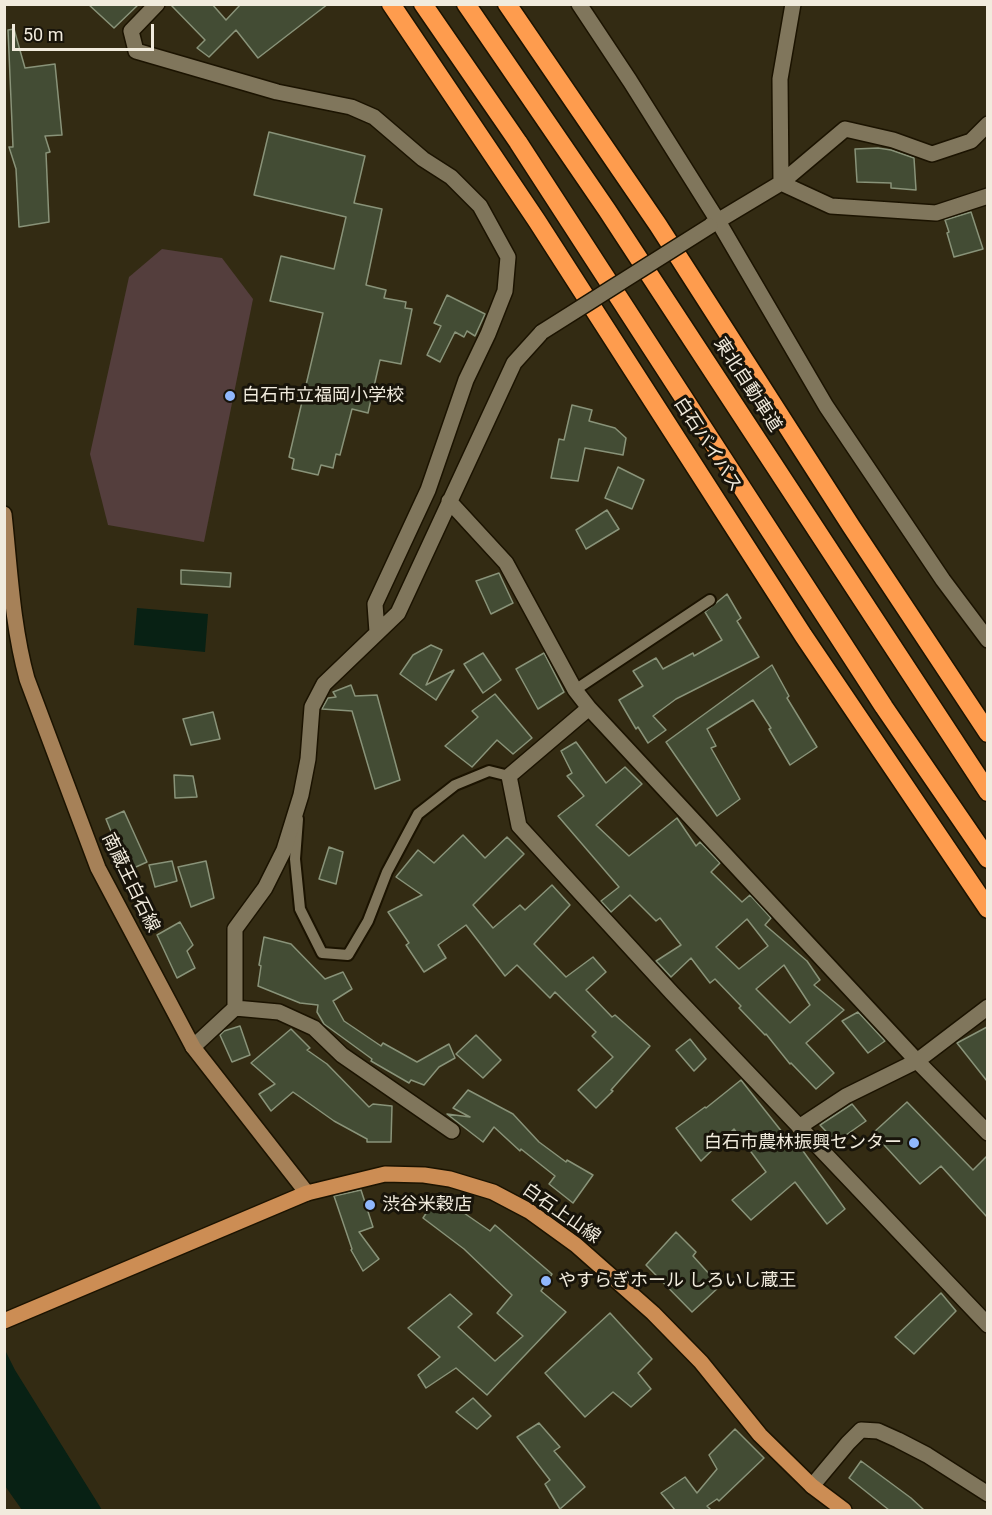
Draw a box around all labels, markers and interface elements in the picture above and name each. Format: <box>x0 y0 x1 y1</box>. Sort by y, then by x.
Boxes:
scale bar <box>15 12 158 50</box>
text: 50 m <box>23 24 63 45</box>
street label: 東北自動車道 <box>709 334 785 436</box>
place label: 白石市立福岡小学校 <box>242 385 404 407</box>
marker: 白石市立福岡小学校 <box>223 389 237 403</box>
street label: 白石バイパス <box>669 394 745 496</box>
street label: 南蔵王白石線 <box>97 830 163 936</box>
place label: 白石市農林振興センター <box>704 1132 902 1154</box>
marker: 白石市農林振興センター <box>907 1136 921 1150</box>
street label: 白石上山線 <box>518 1179 604 1249</box>
place label: 渋谷米穀店 <box>382 1194 472 1216</box>
marker: 渋谷米穀店 <box>363 1198 377 1212</box>
place label: やすらぎホール しろいし蔵王 <box>558 1270 796 1292</box>
marker: やすらぎホール しろいし蔵王 <box>539 1274 553 1288</box>

